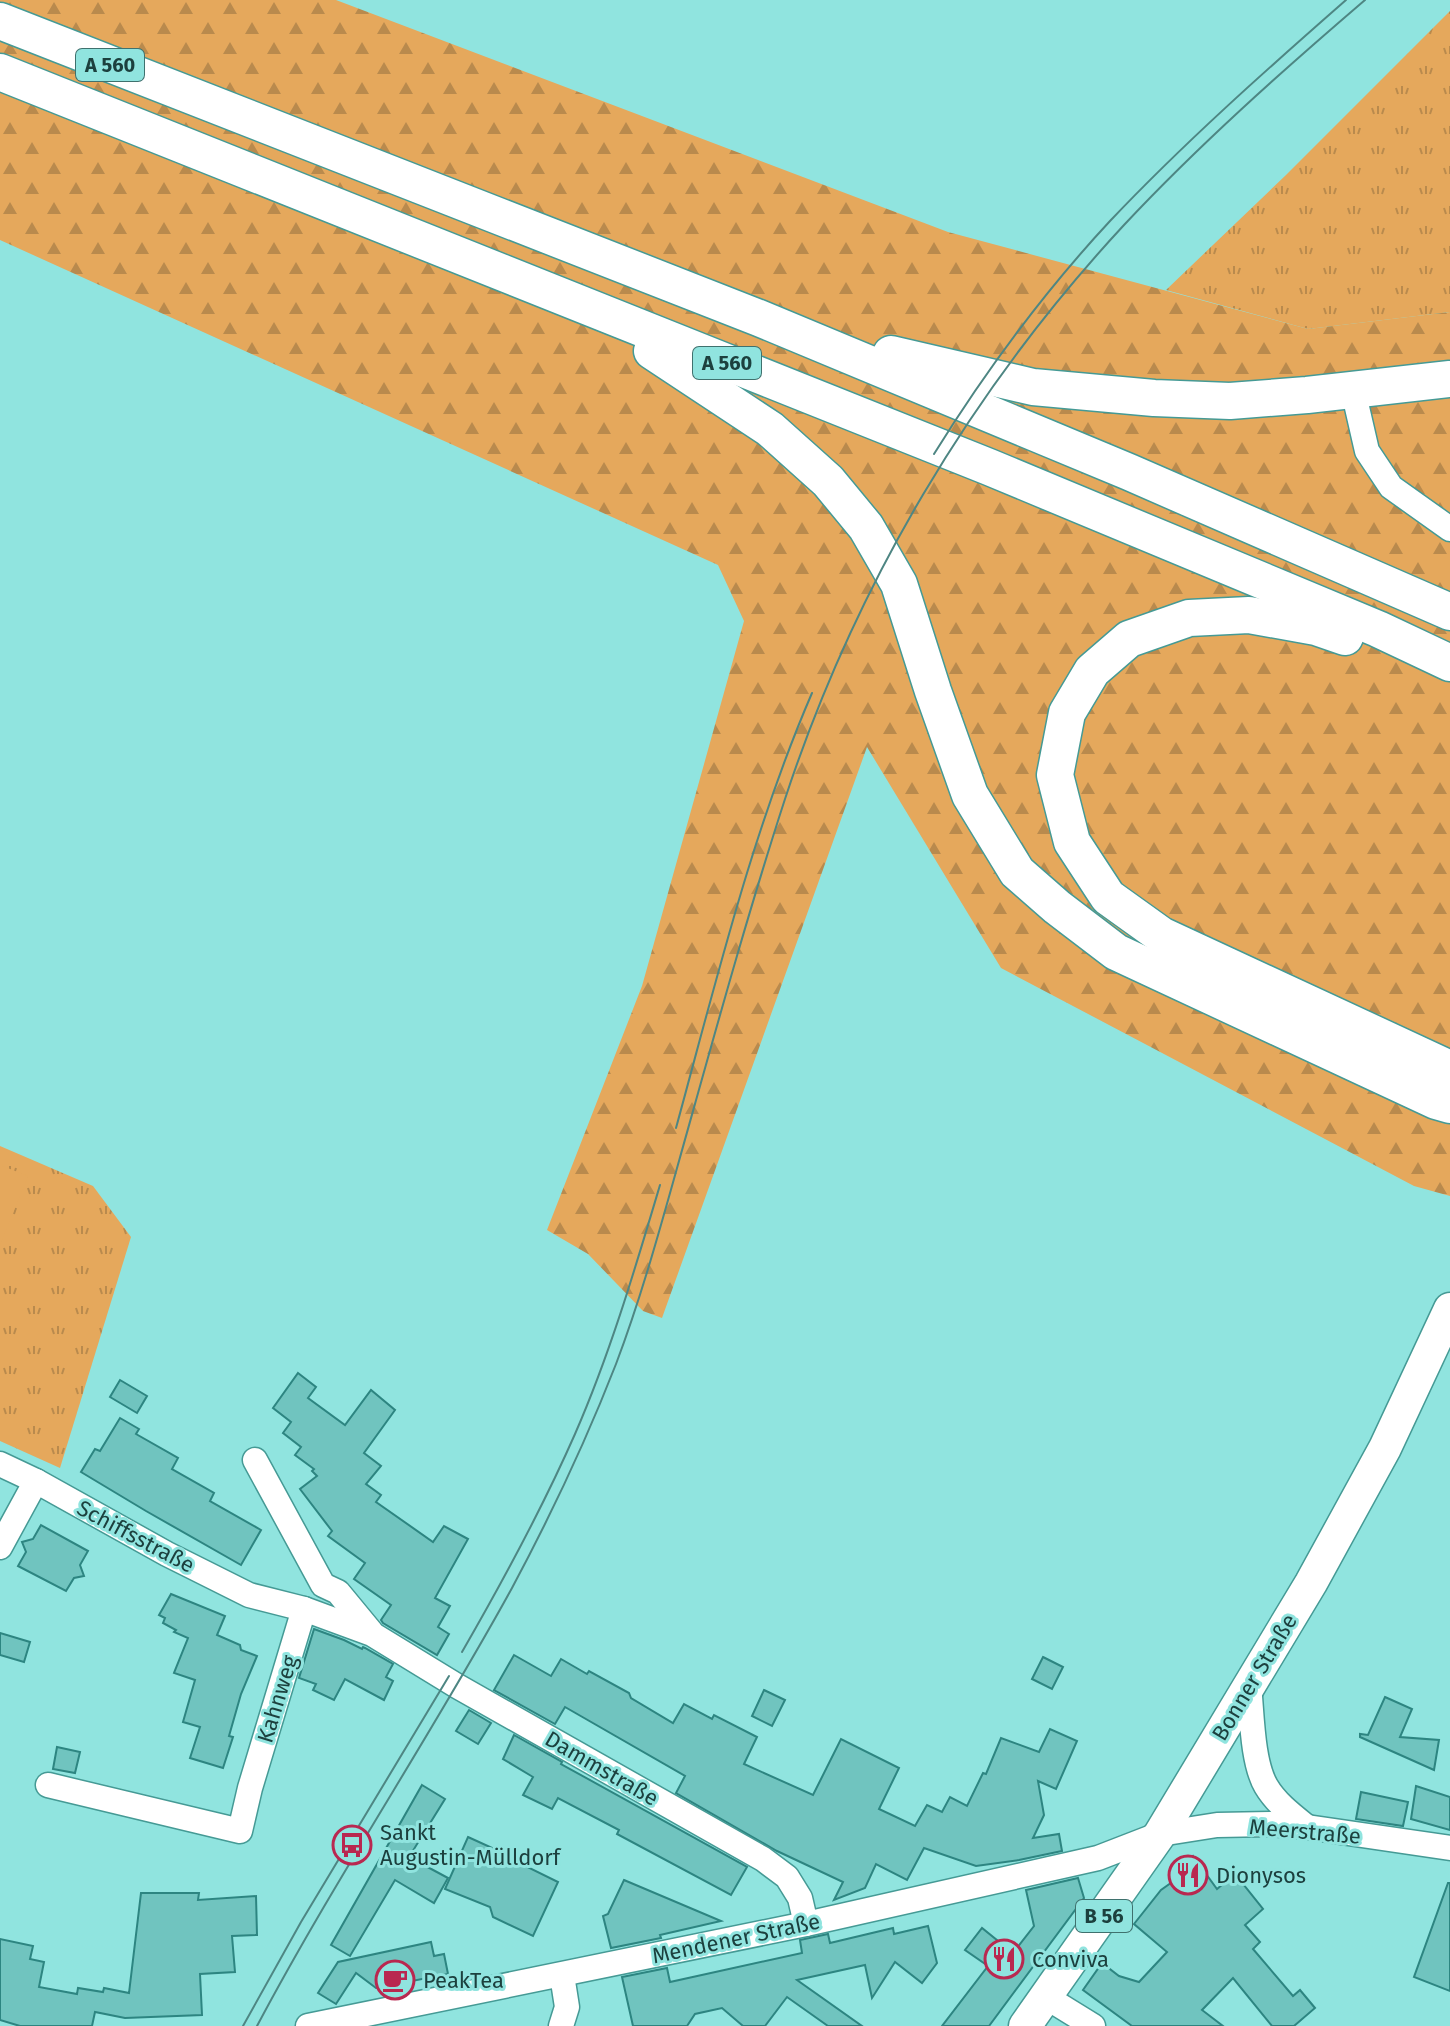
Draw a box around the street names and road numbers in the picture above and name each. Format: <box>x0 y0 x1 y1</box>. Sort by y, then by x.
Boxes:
road number: A 560 <box>76 49 144 81</box>
road number: A 560 <box>693 347 761 379</box>
street label: Schiffsstraße <box>72 1494 199 1579</box>
street label: Bonner Straße <box>1206 1609 1303 1745</box>
street label: Kahnweg <box>251 1652 304 1746</box>
street label: Dammstraße <box>540 1725 663 1812</box>
street label: Meerstraße <box>1248 1813 1362 1850</box>
road number: B 56 <box>1076 1900 1132 1932</box>
street label: Mendener Straße <box>650 1908 823 1969</box>

